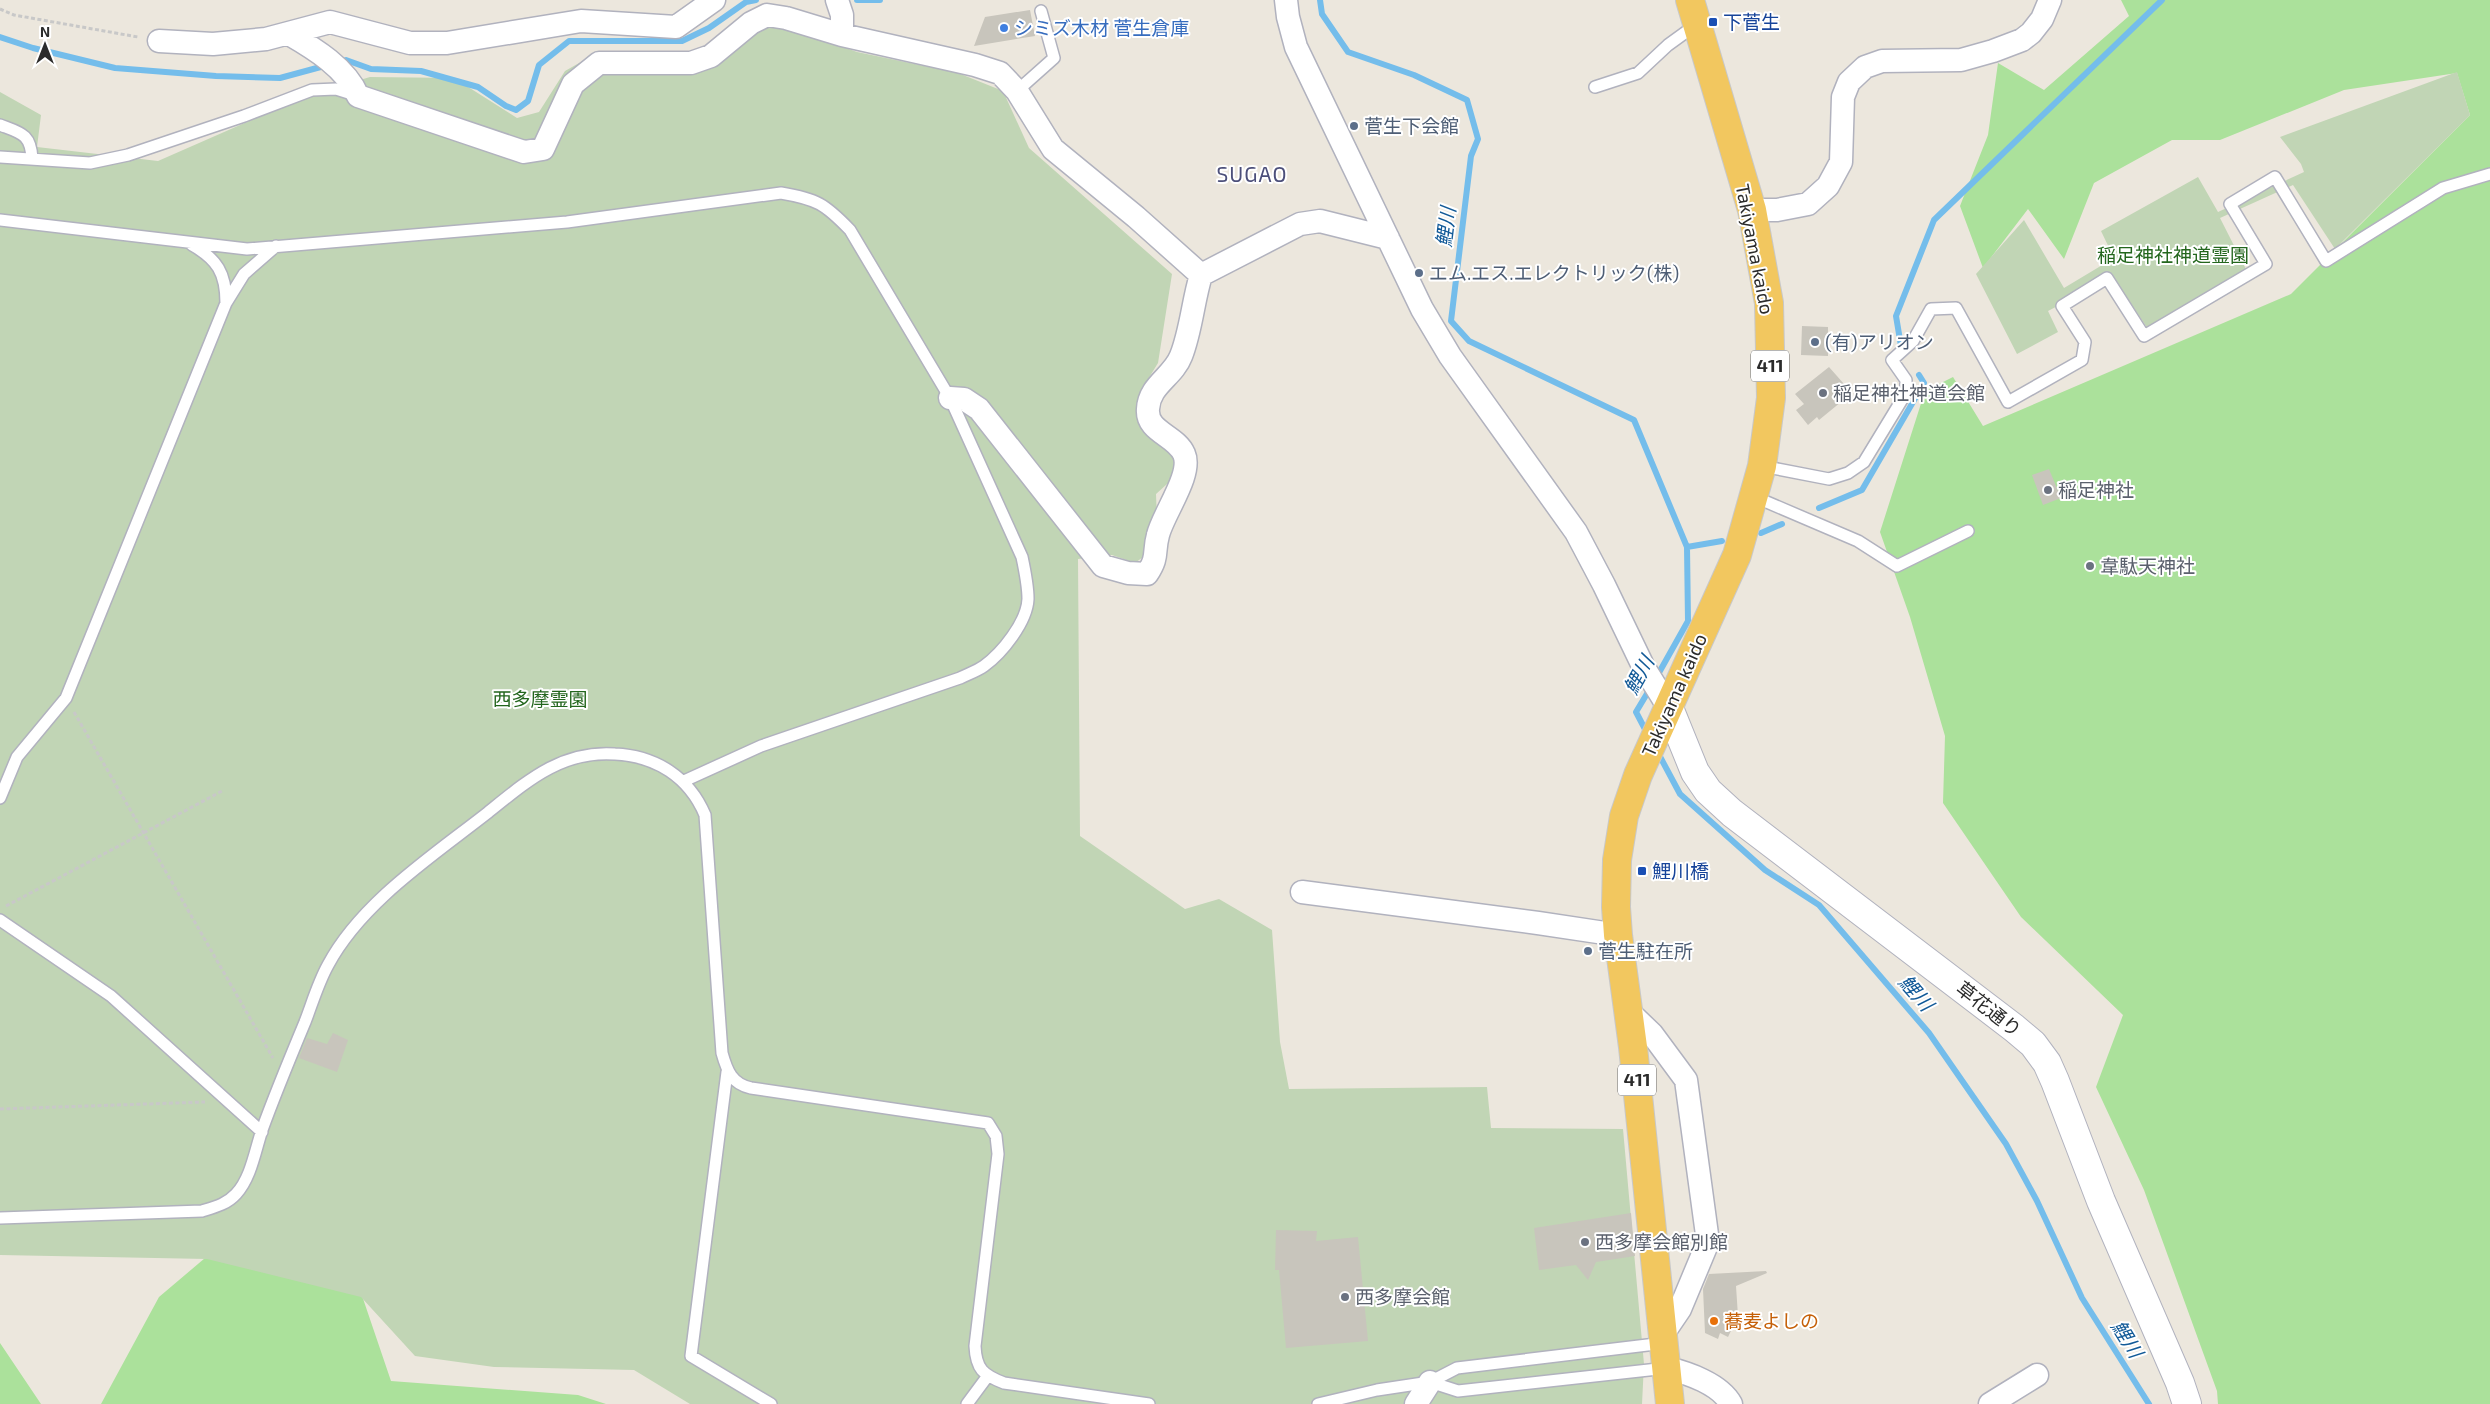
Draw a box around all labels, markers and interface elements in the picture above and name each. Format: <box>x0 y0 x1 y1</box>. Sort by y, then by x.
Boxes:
place label: 下菅生 <box>1723 10 1780 33</box>
place label: シミズ木材 菅生倉庫 <box>1014 16 1189 39</box>
marker: 下菅生 <box>1707 16 1719 28</box>
north arrow <box>20 20 70 70</box>
marker: シミズ木材 菅生倉庫 <box>998 22 1010 34</box>
text: N <box>40 23 50 40</box>
place label: 菅生下会館 <box>1364 114 1459 137</box>
marker: 菅生下会館 <box>1348 120 1360 132</box>
district label: SUGAO <box>1217 161 1287 186</box>
street label: Takiyama kaido <box>1732 182 1779 316</box>
water label: 鯉川 <box>1431 204 1460 248</box>
park label: 稲足神社神道霊園 <box>2097 243 2249 266</box>
place label: エム.エス.エレクトリック(株) <box>1429 261 1679 284</box>
marker: エム.エス.エレクトリック(株) <box>1413 267 1425 279</box>
place label: (有)アリオン <box>1825 330 1934 353</box>
marker: (有)アリオン <box>1809 336 1821 348</box>
road number: 411 <box>1751 351 1789 382</box>
place label: 稲足神社神道会館 <box>1833 381 1985 404</box>
marker: 稲足神社神道会館 <box>1817 387 1829 399</box>
place label: 稲足神社 <box>2058 478 2134 501</box>
marker: 稲足神社 <box>2042 484 2054 496</box>
place label: 韋駄天神社 <box>2100 554 2195 577</box>
marker: 韋駄天神社 <box>2084 560 2096 572</box>
street label: Takiyama kaido <box>1636 630 1711 760</box>
water label: 鯉川 <box>1618 649 1659 698</box>
park label: 西多摩霊園 <box>492 687 588 710</box>
place label: 鯉川橋 <box>1652 859 1709 882</box>
marker: 鯉川橋 <box>1636 865 1648 877</box>
place label: 菅生駐在所 <box>1598 939 1693 962</box>
marker: 菅生駐在所 <box>1582 945 1594 957</box>
water label: 鯉川 <box>1895 969 1940 1017</box>
street label: 草花通り <box>1952 976 2026 1041</box>
road number: 411 <box>1618 1064 1656 1096</box>
place label: 西多摩会館別館 <box>1595 1230 1728 1253</box>
marker: 西多摩会館別館 <box>1579 1236 1591 1248</box>
place label: 西多摩会館 <box>1355 1285 1450 1308</box>
marker: 西多摩会館 <box>1339 1291 1351 1303</box>
place label: 蕎麦よしの <box>1724 1309 1819 1332</box>
marker: 蕎麦よしの <box>1708 1315 1720 1327</box>
water label: 鯉川 <box>2107 1315 2150 1363</box>

